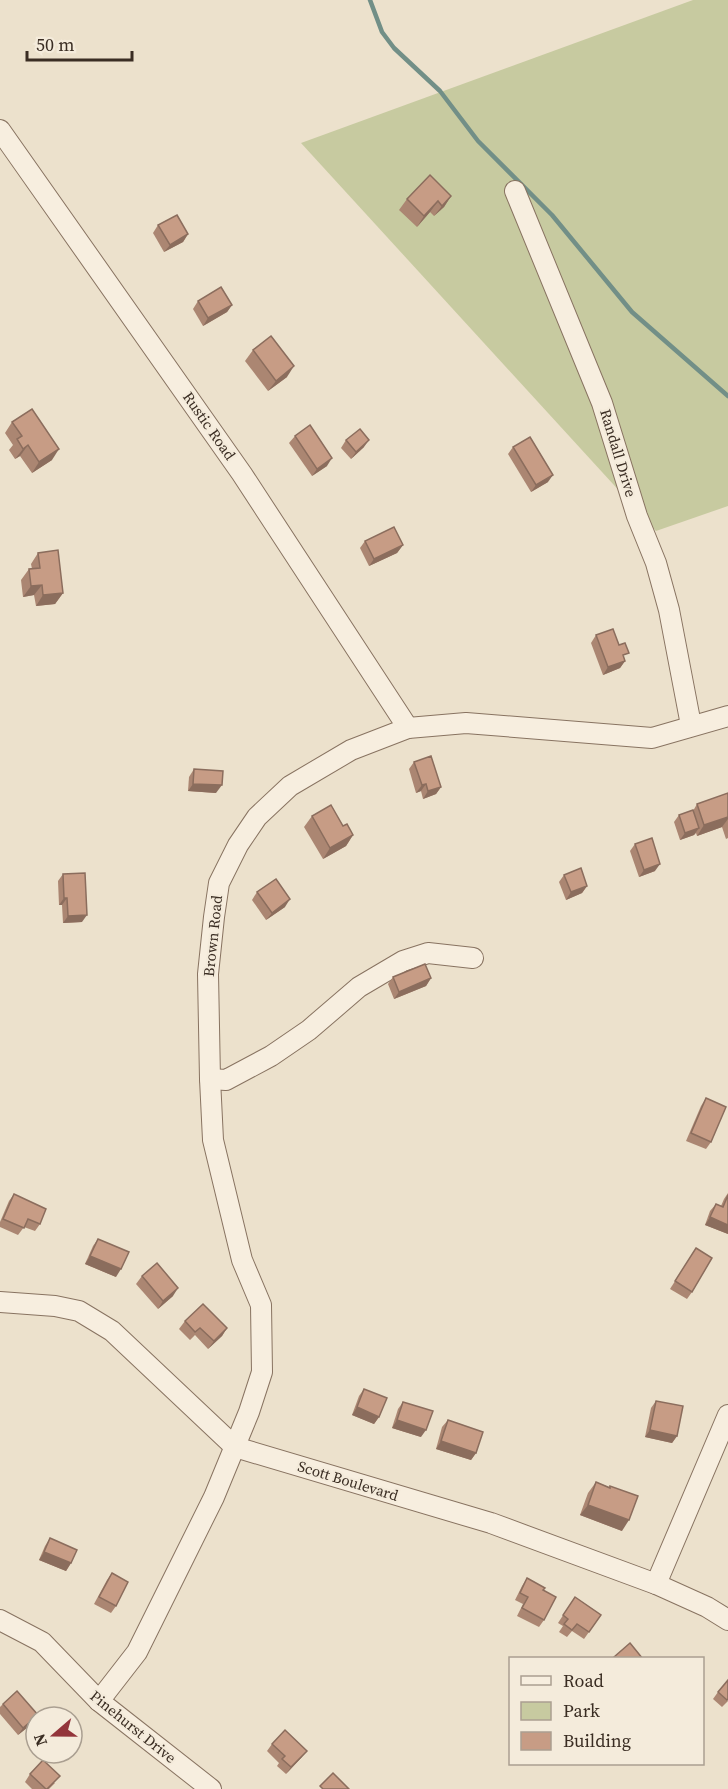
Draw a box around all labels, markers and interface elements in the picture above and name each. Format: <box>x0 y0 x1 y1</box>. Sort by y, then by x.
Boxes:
scale bar <box>27 24 132 62</box>
text: 50 m <box>36 32 74 57</box>
street label: Rustic Road <box>178 387 241 464</box>
street label: Randall Drive <box>595 406 642 500</box>
street label: Brown Road <box>198 894 227 978</box>
street label: Scott Boulevard <box>295 1455 402 1506</box>
legend <box>509 1657 704 1765</box>
text: Road <box>563 1668 604 1693</box>
street label: Pinehurst Drive <box>86 1685 181 1768</box>
text: Park <box>563 1698 600 1723</box>
north arrow <box>24 1705 84 1765</box>
text: Building <box>563 1728 631 1753</box>
text: N <box>27 1731 52 1749</box>

